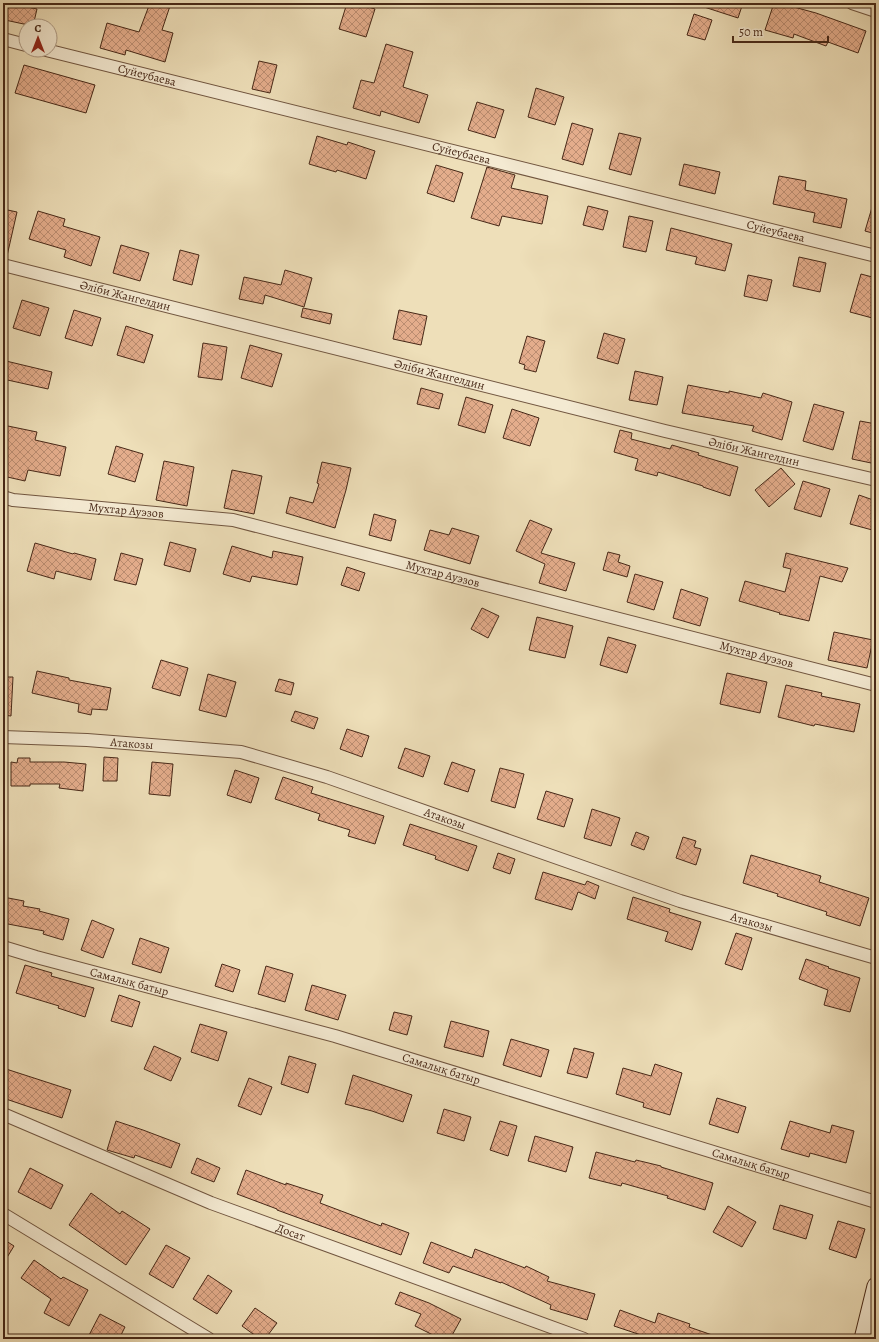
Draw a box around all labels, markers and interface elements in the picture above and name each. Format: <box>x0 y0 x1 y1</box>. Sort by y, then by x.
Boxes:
north arrow <box>18 18 58 58</box>
scale bar <box>733 18 828 44</box>
text: С <box>35 21 42 36</box>
text: 50 m <box>739 24 763 40</box>
street label: Суйеубаева <box>116 60 178 90</box>
street label: Суйеубаева <box>431 138 493 168</box>
street label: Суйеубаева <box>745 216 807 246</box>
street label: Әліби Жангелдин <box>78 277 172 315</box>
street label: Әліби Жангелдин <box>392 355 487 394</box>
street label: Әліби Жангелдин <box>707 433 801 470</box>
street label: Мухтар Ауэзов <box>88 499 165 522</box>
street label: Мухтар Ауэзов <box>404 557 482 591</box>
street label: Мухтар Ауэзов <box>718 637 796 672</box>
street label: Атакозы <box>109 734 154 753</box>
street label: Атакозы <box>421 803 468 833</box>
street label: Атакозы <box>728 908 775 936</box>
street label: Самалық батыр <box>88 964 170 1000</box>
street label: Самалық батыр <box>400 1049 482 1088</box>
street label: Самалық батыр <box>710 1144 792 1183</box>
street label: Досат <box>274 1219 308 1245</box>

